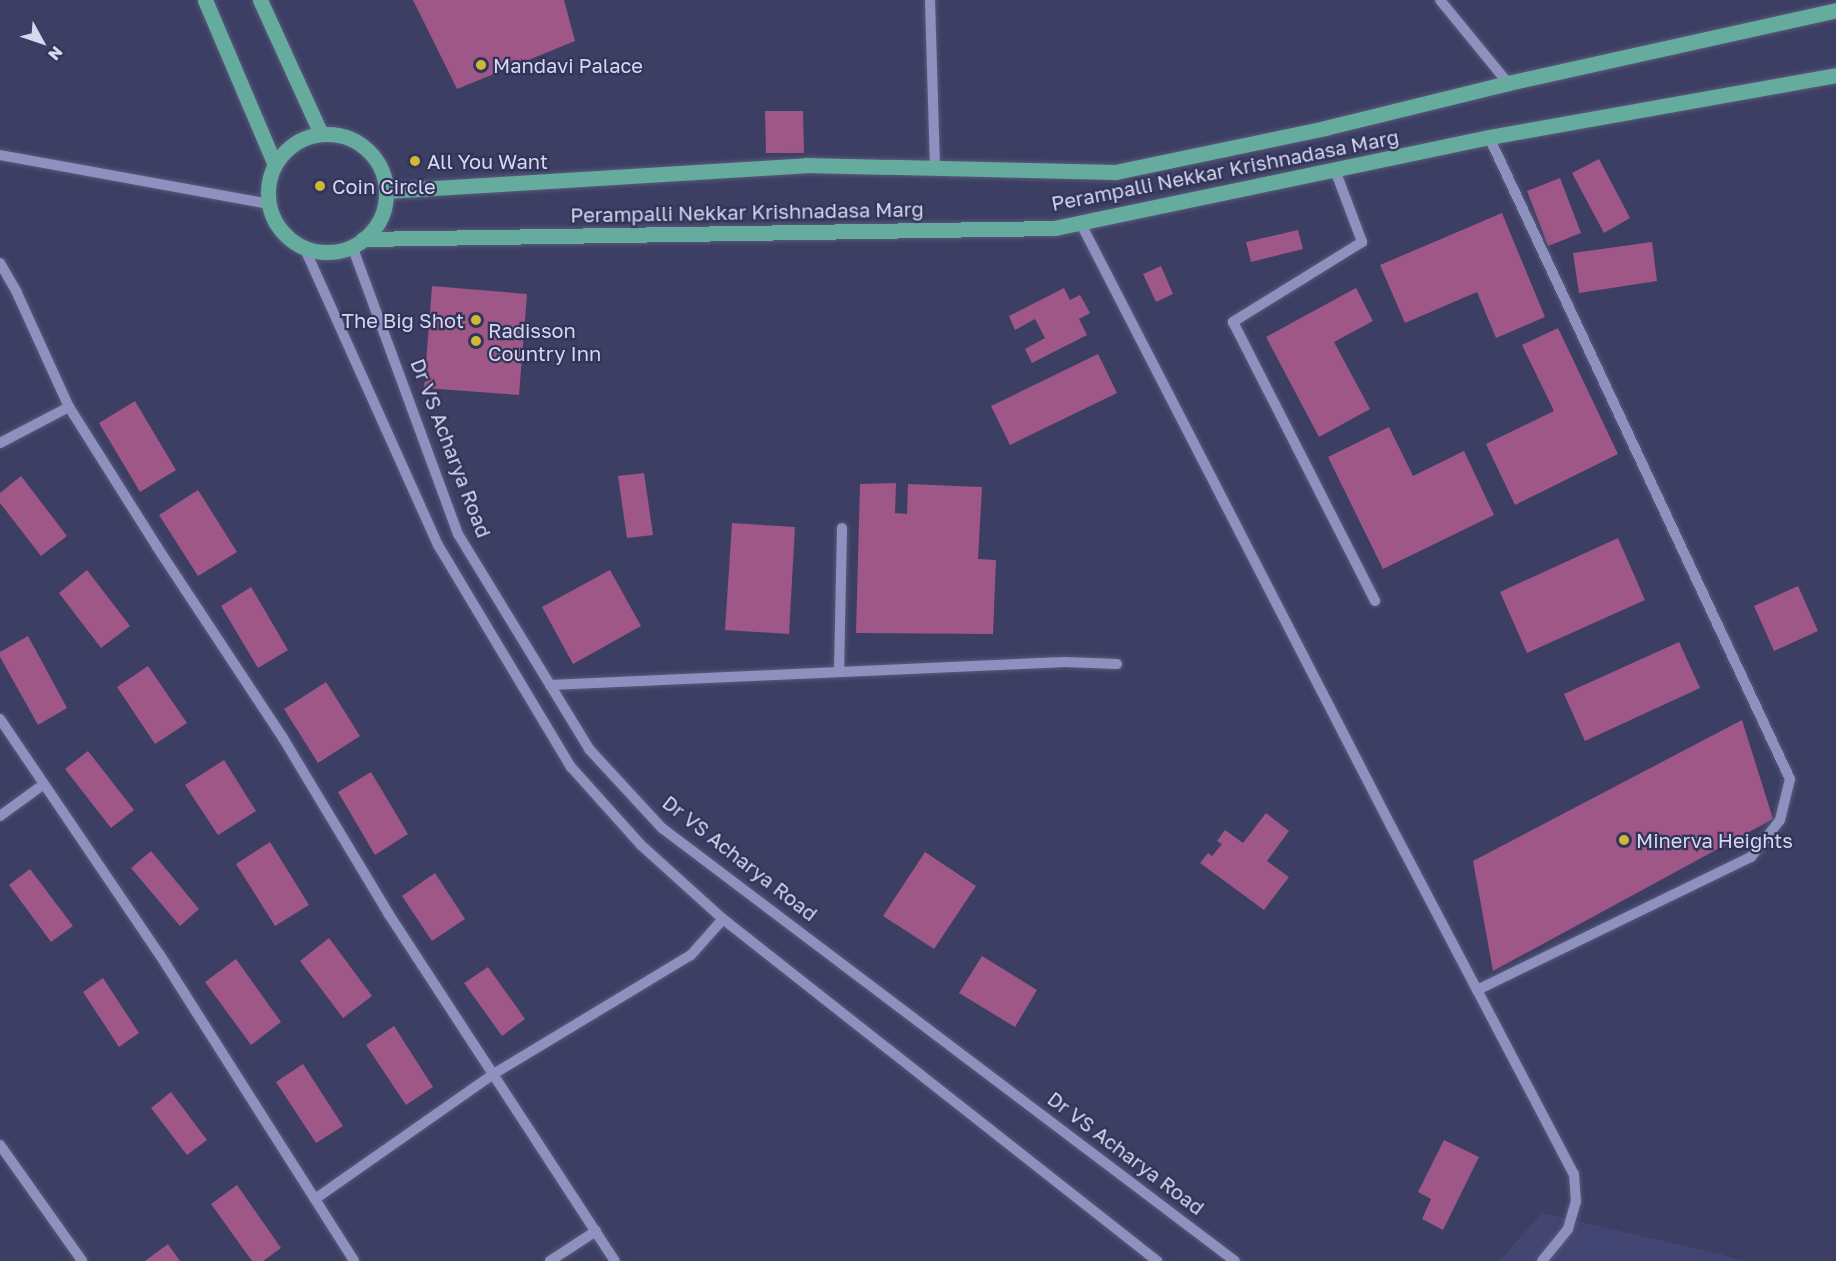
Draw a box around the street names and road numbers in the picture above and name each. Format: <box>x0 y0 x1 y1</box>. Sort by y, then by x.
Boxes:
street label: Perampalli Nekkar Krishnadasa Marg <box>1049 124 1401 216</box>
street label: Perampalli Nekkar Krishnadasa Marg <box>570 197 924 227</box>
street label: Dr VS Acharya Road <box>406 355 496 541</box>
street label: Dr VS Acharya Road <box>658 790 822 926</box>
street label: Dr VS Acharya Road <box>1043 1086 1209 1220</box>

